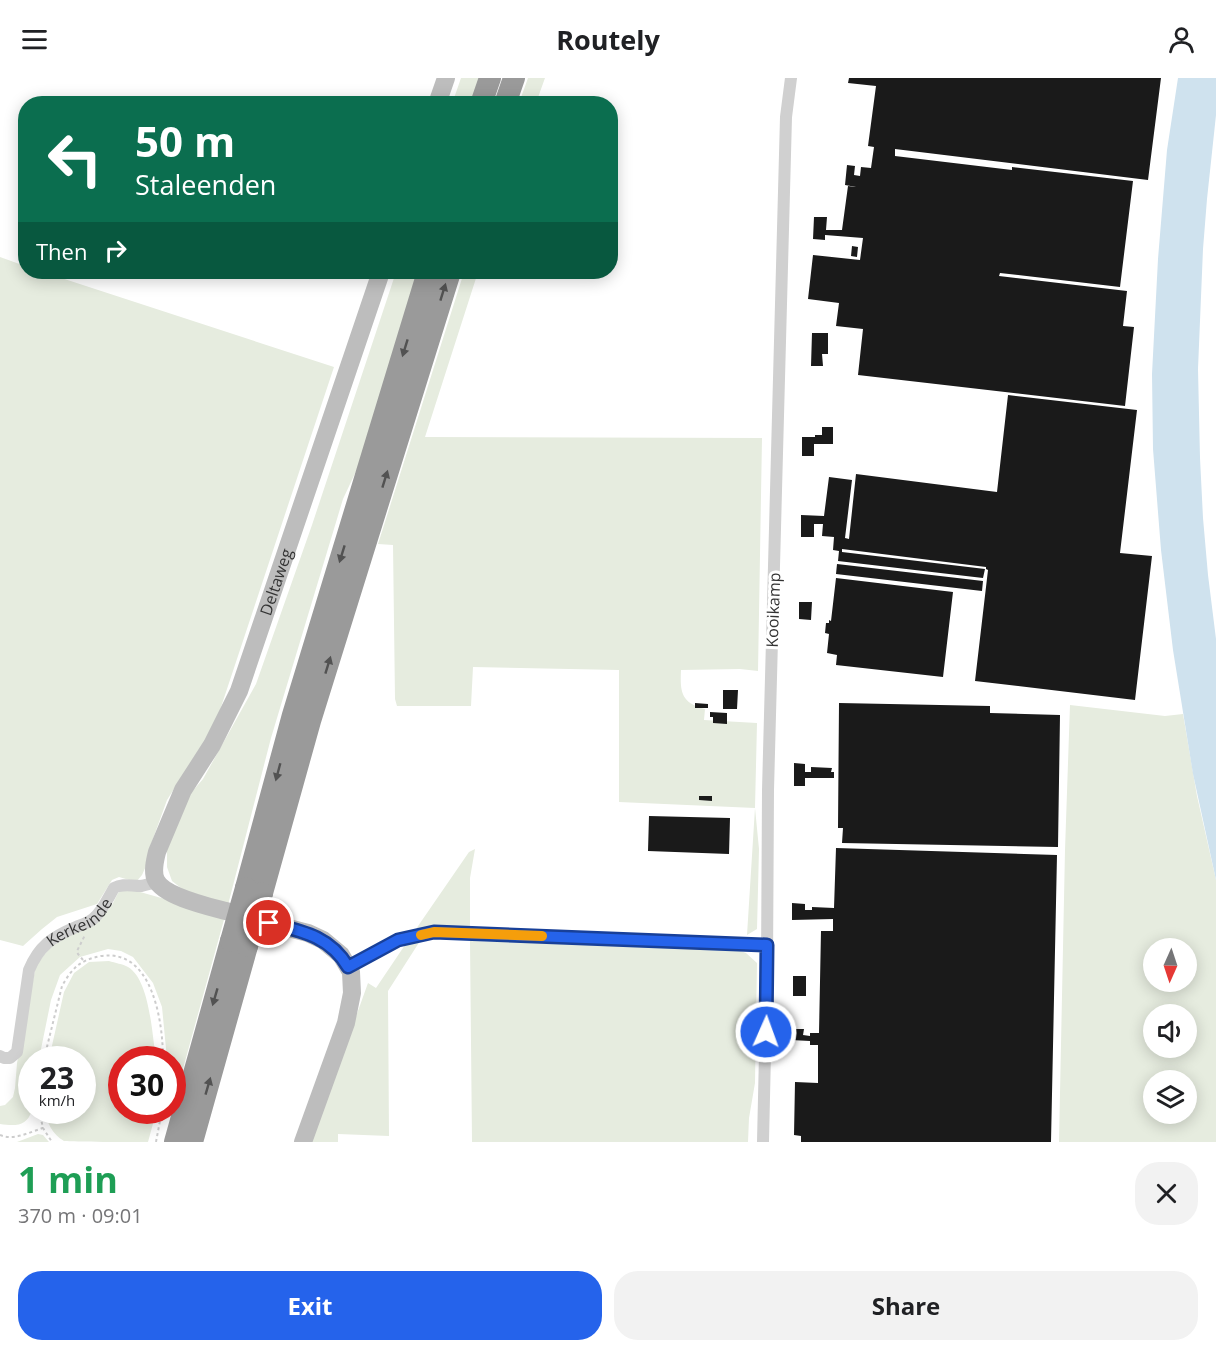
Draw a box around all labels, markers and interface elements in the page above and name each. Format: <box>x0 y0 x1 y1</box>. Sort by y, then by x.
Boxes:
text: Routely <box>556 21 660 58</box>
icon: menu <box>18 23 51 56</box>
icon: person <box>1165 23 1198 56</box>
text: 50 m <box>135 112 235 169</box>
icon: left <box>36 120 114 198</box>
text: Staleenden <box>135 166 276 203</box>
icon: right <box>99 234 132 267</box>
text: Then <box>36 236 87 266</box>
one-way arrow <box>439 283 448 301</box>
one-way arrow <box>400 339 409 357</box>
one-way arrow <box>381 469 391 487</box>
street label: Deltaweg <box>254 545 298 618</box>
one-way arrow <box>337 545 346 563</box>
street label: Kooikamp <box>761 572 785 648</box>
one-way arrow <box>323 656 333 674</box>
one-way arrow <box>273 763 282 781</box>
street label: Kerkeinde <box>42 894 117 951</box>
pin <box>243 897 294 948</box>
icon: arrive <box>252 906 285 939</box>
north arrow <box>1143 938 1197 992</box>
map controls <box>1143 938 1197 1124</box>
one-way arrow <box>210 988 220 1006</box>
position arrow <box>734 1000 798 1064</box>
button: sound <box>1143 1004 1197 1058</box>
speed limit sign: 30 <box>108 1046 186 1124</box>
text: 23 <box>40 1057 74 1098</box>
button: layers <box>1143 1070 1197 1124</box>
one-way arrow <box>203 1077 213 1095</box>
text: km/h <box>39 1090 75 1110</box>
text: 1 min <box>18 1155 118 1204</box>
button: close <box>1135 1162 1198 1225</box>
text: 370 m · 09:01 <box>18 1202 143 1229</box>
button: Exit <box>18 1271 602 1340</box>
button: Share <box>614 1271 1198 1340</box>

